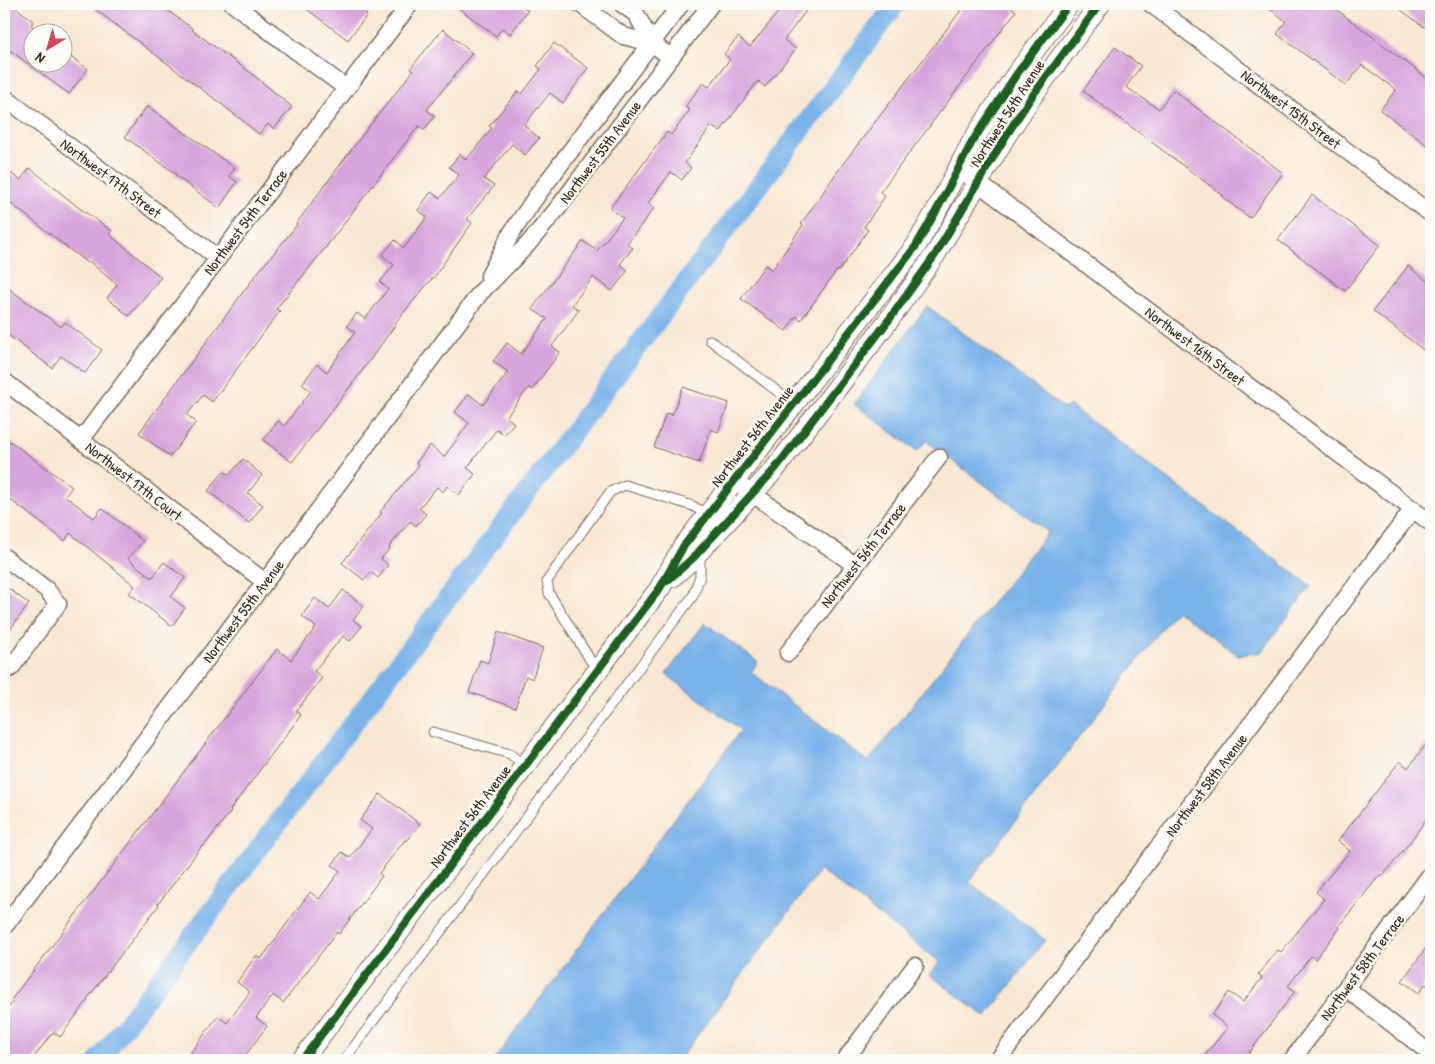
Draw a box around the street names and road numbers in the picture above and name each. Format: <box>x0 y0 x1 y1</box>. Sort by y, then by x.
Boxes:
street label: Northwest 56th Avenue <box>964 55 1050 171</box>
street label: Northwest 15th Street <box>1237 64 1346 154</box>
street label: Northwest 55th Avenue <box>554 96 646 208</box>
street label: Northwest 17th Street <box>56 133 166 223</box>
street label: Northwest 54th Terrace <box>198 165 292 279</box>
street label: Northwest 16th Street <box>1141 302 1250 391</box>
street label: Northwest 56th Avenue <box>706 381 798 491</box>
street label: Northwest 17th Court <box>81 437 187 526</box>
street label: Northwest 56th Terrace <box>815 498 911 612</box>
street label: Northwest 55th Avenue <box>197 555 289 667</box>
street label: Northwest 58th Avenue <box>1160 729 1252 841</box>
street label: Northwest 56th Avenue <box>424 760 516 872</box>
street label: Northwest 58th Terrace <box>1315 909 1409 1025</box>

